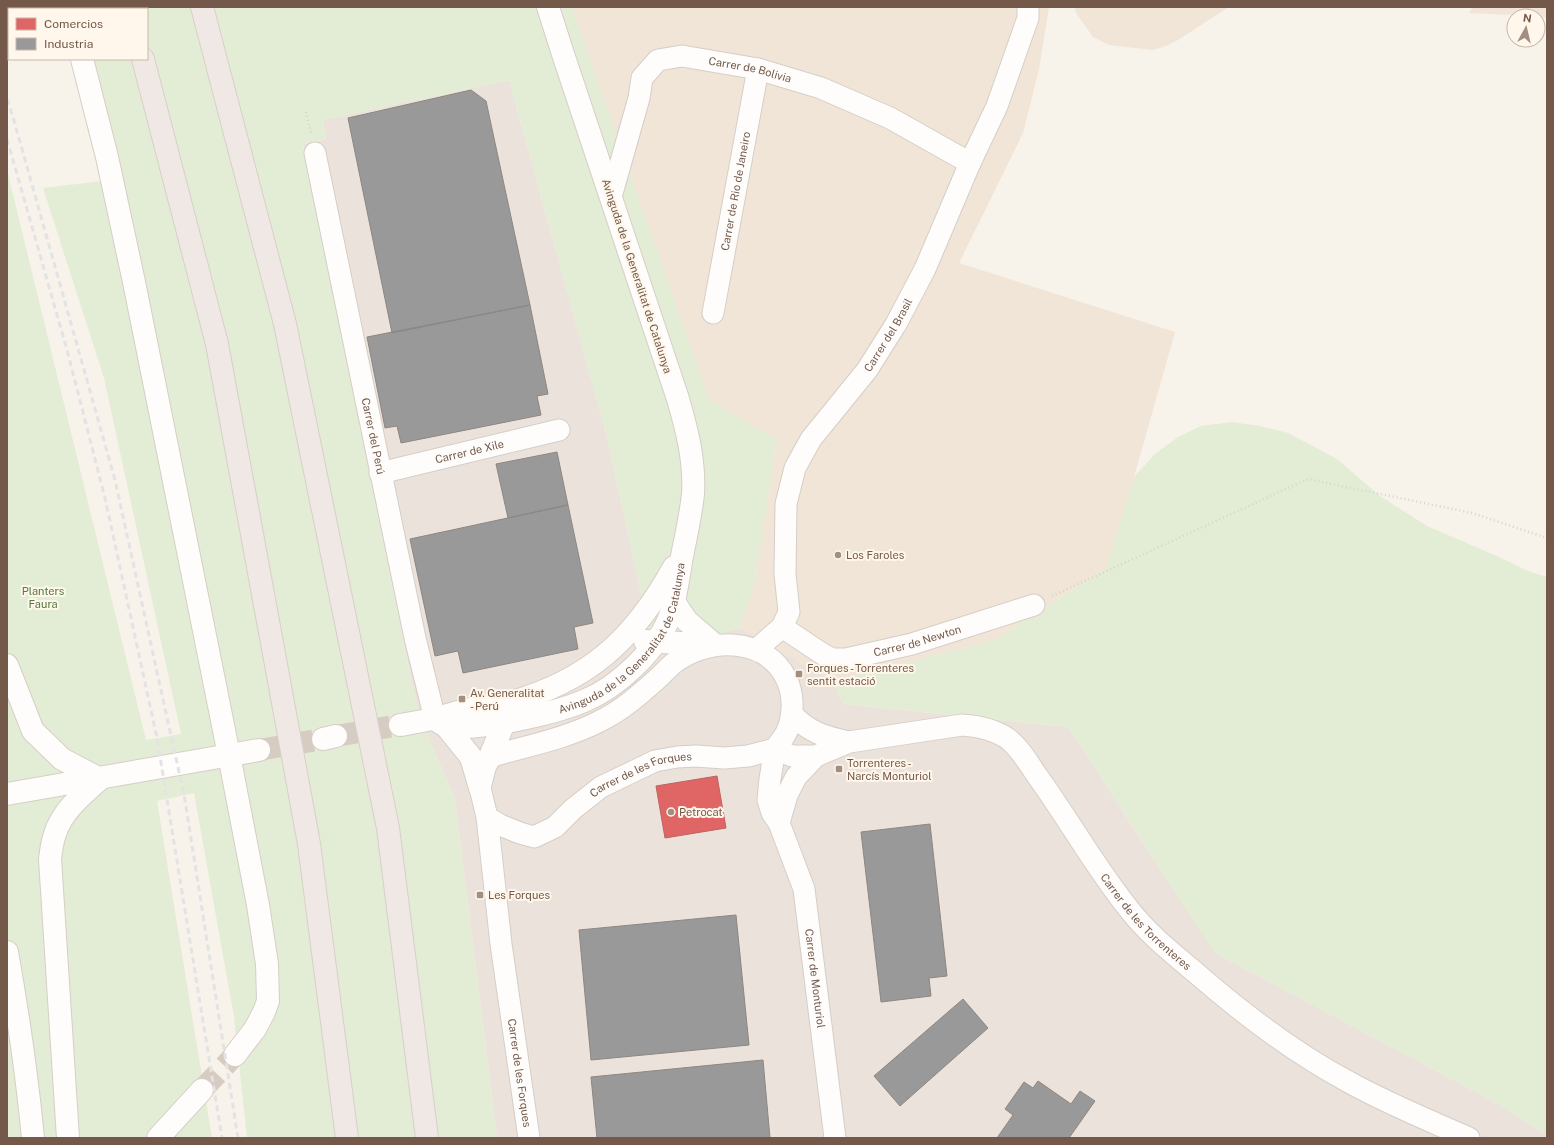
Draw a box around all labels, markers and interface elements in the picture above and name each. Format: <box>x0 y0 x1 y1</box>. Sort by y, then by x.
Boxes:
legend <box>8 8 148 60</box>
north arrow <box>1506 8 1546 48</box>
text: N <box>1522 12 1532 25</box>
text: Comercios <box>44 17 103 31</box>
text: Industria <box>44 37 93 51</box>
street label: Carrer de Bolivia <box>708 55 793 85</box>
street label: Carrer de Rio de Janeiro <box>719 130 752 252</box>
street label: Avinguda de la Generalitat de Catalunya <box>600 177 674 375</box>
street label: Carrer del Brasil <box>861 296 914 374</box>
street label: Carrer del Perú <box>360 397 387 475</box>
street label: Carrer de Xile <box>434 437 505 466</box>
place label: Los Faroles <box>846 549 905 561</box>
marker: Los Faroles <box>833 550 843 560</box>
street label: Avinguda de la Generalitat de Catalunya <box>557 562 687 716</box>
park label: Planters Faura <box>22 585 65 610</box>
street label: Carrer de Newton <box>872 623 962 659</box>
place label: Forques - Torrenteres sentit estació <box>807 662 915 687</box>
marker: Forques - Torrenteres sentit estació <box>794 669 804 679</box>
place label: Av. Generalitat - Perú <box>470 687 545 712</box>
marker: Av. Generalitat - Perú <box>457 694 467 704</box>
street label: Carrer de les Forques <box>587 750 693 799</box>
place label: Torrenteres - Narcís Monturiol <box>847 757 932 782</box>
marker: Torrenteres - Narcís Monturiol <box>834 764 844 774</box>
place label: Petrocat <box>679 806 723 818</box>
marker: Petrocat <box>666 807 676 817</box>
street label: Carrer de les Torrenteres <box>1098 871 1194 973</box>
place label: Les Forques <box>488 889 550 901</box>
marker: Les Forques <box>475 890 485 900</box>
street label: Carrer de Monturiol <box>803 928 827 1029</box>
street label: Carrer de les Forques <box>506 1018 533 1128</box>

